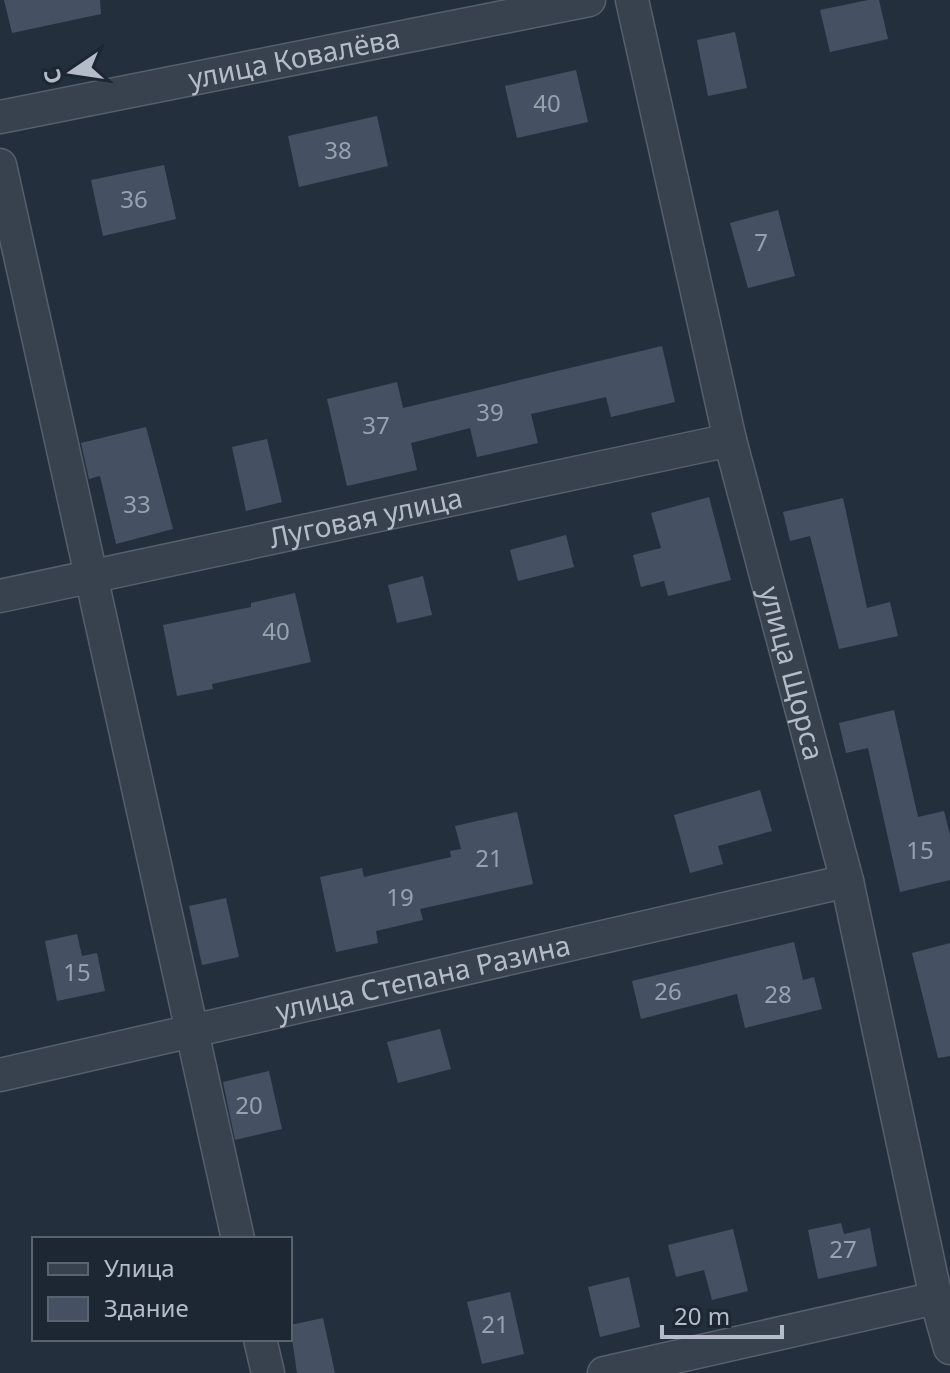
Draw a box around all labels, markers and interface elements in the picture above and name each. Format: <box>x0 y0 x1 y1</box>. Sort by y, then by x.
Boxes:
street label: улица Ковалёва <box>185 18 403 97</box>
north arrow <box>32 32 112 112</box>
text: С <box>35 66 68 87</box>
house number: 40 <box>533 86 561 119</box>
house number: 38 <box>324 133 352 166</box>
house number: 36 <box>120 182 148 215</box>
house number: 7 <box>754 225 768 258</box>
house number: 39 <box>476 395 504 428</box>
house number: 37 <box>362 408 390 441</box>
street label: Луговая улица <box>265 478 466 556</box>
house number: 33 <box>123 487 151 520</box>
street label: улица Щорса <box>752 582 834 764</box>
house number: 40 <box>262 614 290 647</box>
house number: 15 <box>906 833 934 866</box>
house number: 21 <box>475 841 503 874</box>
house number: 19 <box>386 880 414 913</box>
street label: улица Степана Разина <box>272 925 574 1029</box>
house number: 15 <box>63 955 91 988</box>
house number: 26 <box>654 974 682 1007</box>
house number: 28 <box>764 977 792 1010</box>
house number: 20 <box>235 1088 263 1121</box>
house number: 27 <box>829 1232 857 1265</box>
legend <box>32 1237 292 1341</box>
text: Улица <box>104 1251 175 1284</box>
scale bar <box>662 1289 782 1339</box>
text: Здание <box>104 1291 189 1324</box>
text: 20 m <box>674 1299 730 1332</box>
house number: 21 <box>481 1307 509 1340</box>

